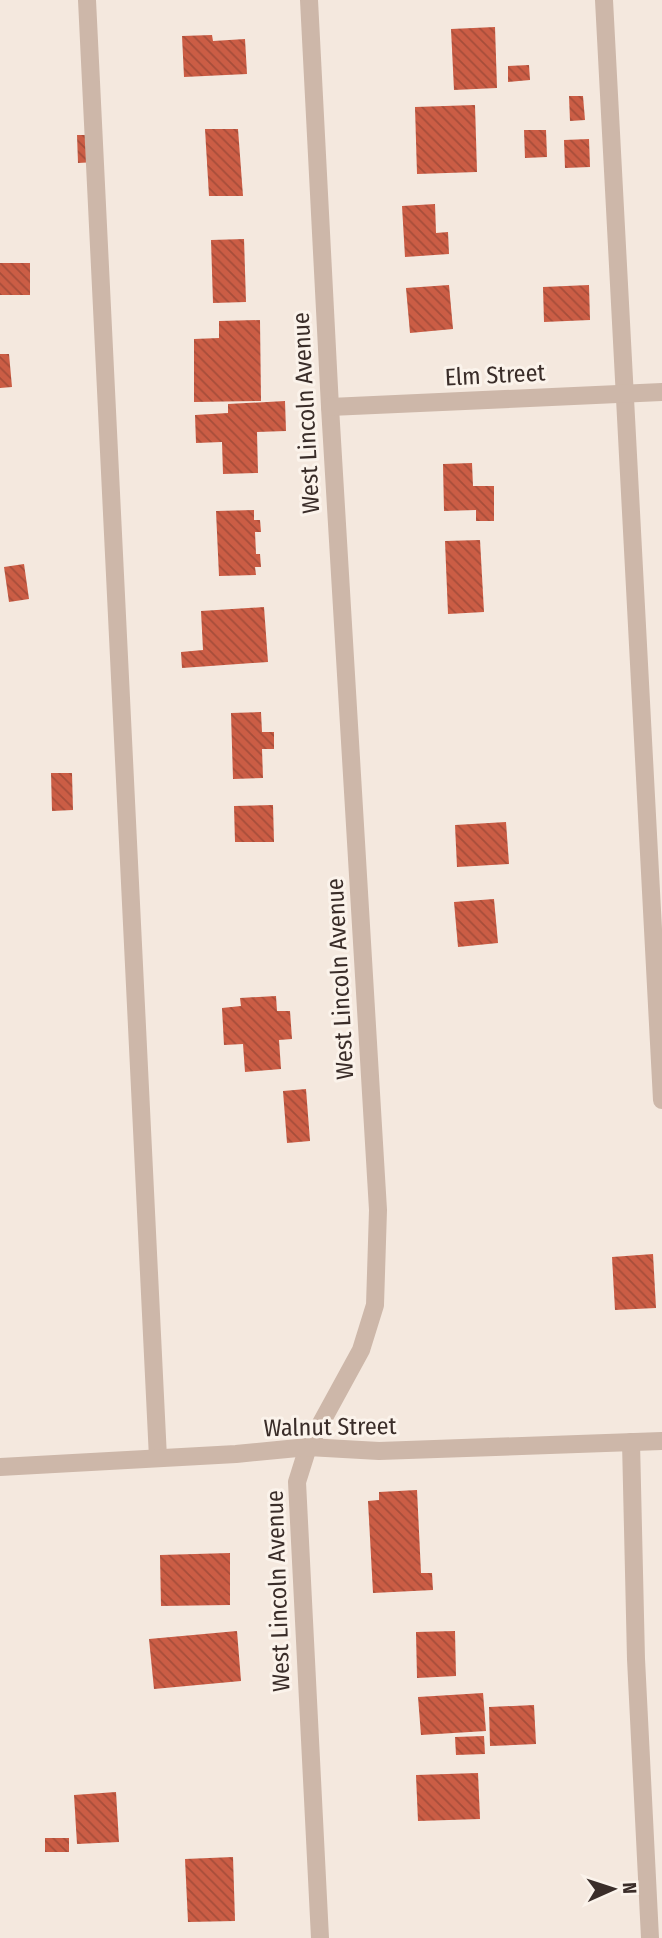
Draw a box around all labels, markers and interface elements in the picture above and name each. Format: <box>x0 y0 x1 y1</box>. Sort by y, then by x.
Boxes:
street label: West Lincoln Avenue <box>287 311 325 515</box>
street label: Elm Street <box>444 358 546 392</box>
street label: West Lincoln Avenue <box>321 877 359 1081</box>
street label: Walnut Street <box>263 1412 397 1442</box>
street label: West Lincoln Avenue <box>260 1490 296 1692</box>
north arrow <box>578 1854 648 1924</box>
text: N <box>618 1882 641 1894</box>

